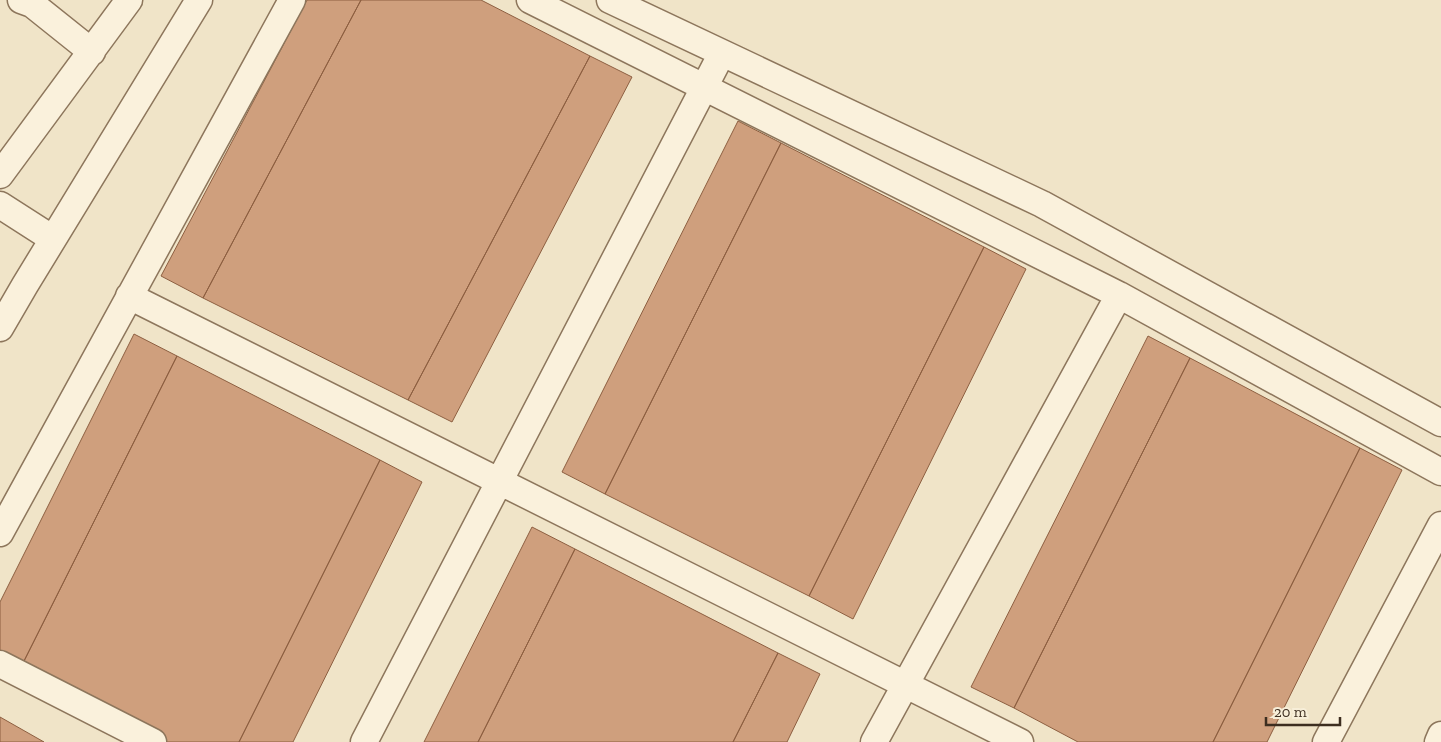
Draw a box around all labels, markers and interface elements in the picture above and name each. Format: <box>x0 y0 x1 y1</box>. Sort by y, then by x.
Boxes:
scale bar <box>1266 694 1340 726</box>
text: 20 m <box>1274 703 1307 721</box>

